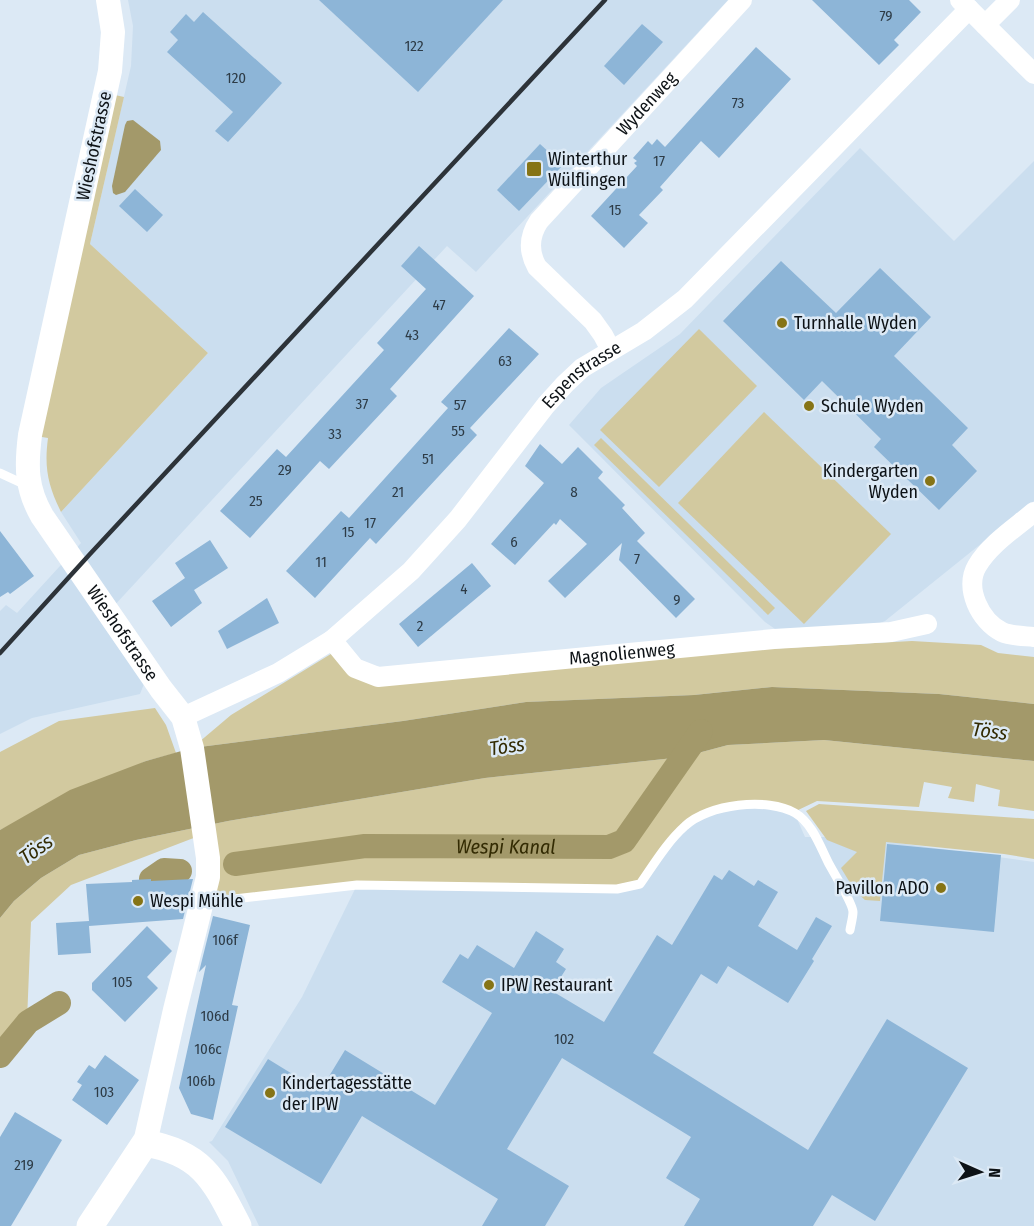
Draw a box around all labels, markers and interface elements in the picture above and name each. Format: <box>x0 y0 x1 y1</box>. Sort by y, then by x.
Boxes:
house number: 79 <box>879 7 893 25</box>
house number: 122 <box>404 37 424 55</box>
street label: Wydenweg <box>612 67 682 140</box>
house number: 120 <box>226 69 246 87</box>
street label: Wieshofstrasse <box>72 89 116 203</box>
house number: 73 <box>732 94 745 112</box>
place label: Winterthur Wülflingen <box>548 148 628 191</box>
house number: 17 <box>653 152 665 170</box>
marker: Winterthur Wülflingen <box>525 160 543 178</box>
house number: 15 <box>609 201 621 219</box>
house number: 47 <box>432 296 446 314</box>
place label: Turnhalle Wyden <box>794 312 917 334</box>
marker: Turnhalle Wyden <box>775 316 789 330</box>
house number: 43 <box>405 326 419 344</box>
street label: Espenstrasse <box>537 336 625 413</box>
house number: 63 <box>498 352 512 370</box>
house number: 37 <box>356 395 368 413</box>
place label: Schule Wyden <box>821 395 924 417</box>
house number: 57 <box>454 396 466 414</box>
marker: Schule Wyden <box>802 399 816 413</box>
house number: 55 <box>451 422 465 440</box>
house number: 33 <box>328 425 342 443</box>
house number: 51 <box>422 450 434 468</box>
place label: Kindergarten Wyden <box>823 460 918 503</box>
house number: 29 <box>278 461 292 479</box>
marker: Kindergarten Wyden <box>923 474 937 488</box>
house number: 21 <box>392 483 404 501</box>
house number: 8 <box>570 483 578 501</box>
house number: 25 <box>249 492 263 510</box>
house number: 17 <box>364 514 376 532</box>
house number: 15 <box>342 523 354 541</box>
house number: 6 <box>510 533 518 551</box>
house number: 7 <box>634 550 640 568</box>
house number: 11 <box>315 553 327 571</box>
house number: 4 <box>460 580 468 598</box>
street label: Wieshofstrasse <box>82 581 163 685</box>
house number: 9 <box>673 591 681 609</box>
house number: 2 <box>417 617 424 635</box>
street label: Magnolienweg <box>568 638 676 670</box>
water label: Töss <box>971 717 1010 745</box>
water label: Töss <box>488 732 527 760</box>
water label: Töss <box>15 829 58 869</box>
water label: Wespi Kanal <box>456 834 556 859</box>
place label: Pavillon ADO <box>836 877 929 899</box>
marker: Pavillon ADO <box>934 881 948 895</box>
place label: Wespi Mühle <box>150 890 244 912</box>
marker: Wespi Mühle <box>131 894 145 908</box>
house number: 106f <box>212 931 239 949</box>
house number: 105 <box>112 973 132 991</box>
place label: IPW Restaurant <box>501 974 613 996</box>
marker: IPW Restaurant <box>482 978 496 992</box>
house number: 106d <box>200 1007 230 1025</box>
house number: 102 <box>554 1030 574 1048</box>
house number: 106c <box>194 1040 222 1058</box>
house number: 106b <box>186 1072 216 1090</box>
place label: Kindertagesstätte der IPW <box>282 1072 412 1115</box>
house number: 103 <box>94 1083 114 1101</box>
marker: Kindertagesstätte der IPW <box>263 1086 277 1100</box>
north arrow <box>950 1142 1010 1202</box>
house number: 219 <box>14 1156 34 1174</box>
text: N <box>985 1167 1004 1178</box>

